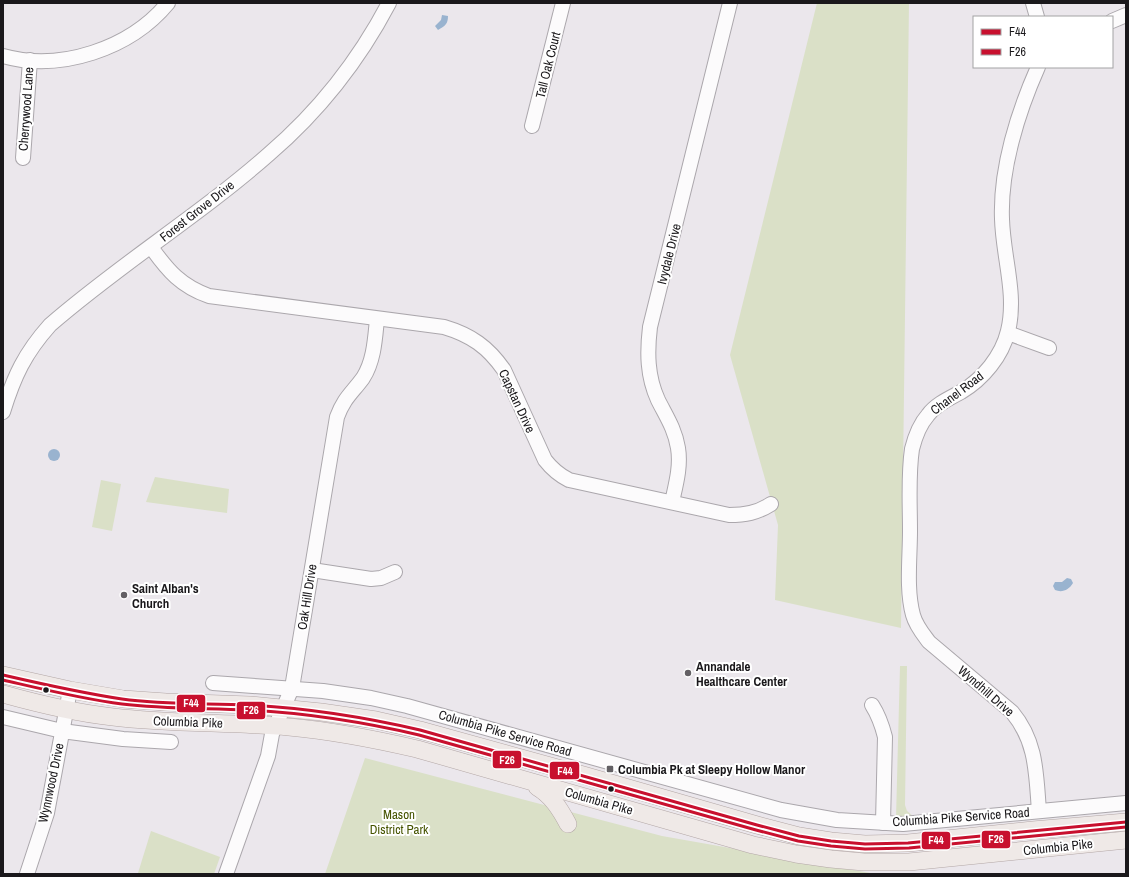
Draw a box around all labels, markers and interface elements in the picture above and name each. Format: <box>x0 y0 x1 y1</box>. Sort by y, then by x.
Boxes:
legend <box>973 16 1113 68</box>
text: F44 <box>1009 24 1026 40</box>
street label: Tall Oak Court <box>532 30 564 100</box>
text: F26 <box>1009 44 1026 60</box>
street label: Cherrywood Lane <box>15 66 37 152</box>
street label: Forest Grove Drive <box>156 177 238 245</box>
street label: Ivydale Drive <box>653 222 685 286</box>
street label: Capstan Drive <box>495 367 539 436</box>
street label: Chanel Road <box>927 367 987 419</box>
street label: Oak Hill Drive <box>293 563 321 631</box>
place label: Saint Alban's Church <box>132 580 199 612</box>
marker: Saint Alban's Church <box>119 590 129 600</box>
place label: Annandale Healthcare Center <box>696 658 788 690</box>
street label: Wyndhill Drive <box>954 662 1018 720</box>
marker: Annandale Healthcare Center <box>683 668 693 678</box>
unlabelled marker <box>41 685 51 695</box>
line badge: F44 <box>176 694 206 713</box>
text: F44 <box>183 696 199 710</box>
line badge: F26 <box>236 701 266 720</box>
text: F26 <box>243 703 259 717</box>
street label: Columbia Pike Service Road <box>437 706 573 760</box>
street label: Columbia Pike <box>153 712 223 732</box>
street label: Wynnwood Drive <box>34 742 68 824</box>
line badge: F26 <box>492 750 522 769</box>
text: F26 <box>499 753 515 767</box>
line badge: F44 <box>549 761 580 780</box>
place label: Columbia Pk at Sleepy Hollow Manor <box>618 761 806 778</box>
text: F44 <box>557 764 573 778</box>
marker: Columbia Pk at Sleepy Hollow Manor <box>605 764 615 774</box>
street label: Columbia Pike <box>563 783 635 819</box>
unlabelled marker <box>606 784 616 794</box>
street label: Columbia Pike Service Road <box>892 804 1030 830</box>
park label: Mason District Park <box>370 806 429 838</box>
line badge: F26 <box>981 830 1011 849</box>
line badge: F44 <box>921 831 951 850</box>
text: F26 <box>988 832 1004 846</box>
text: F44 <box>928 833 944 847</box>
street label: Columbia Pike <box>1022 835 1094 859</box>

